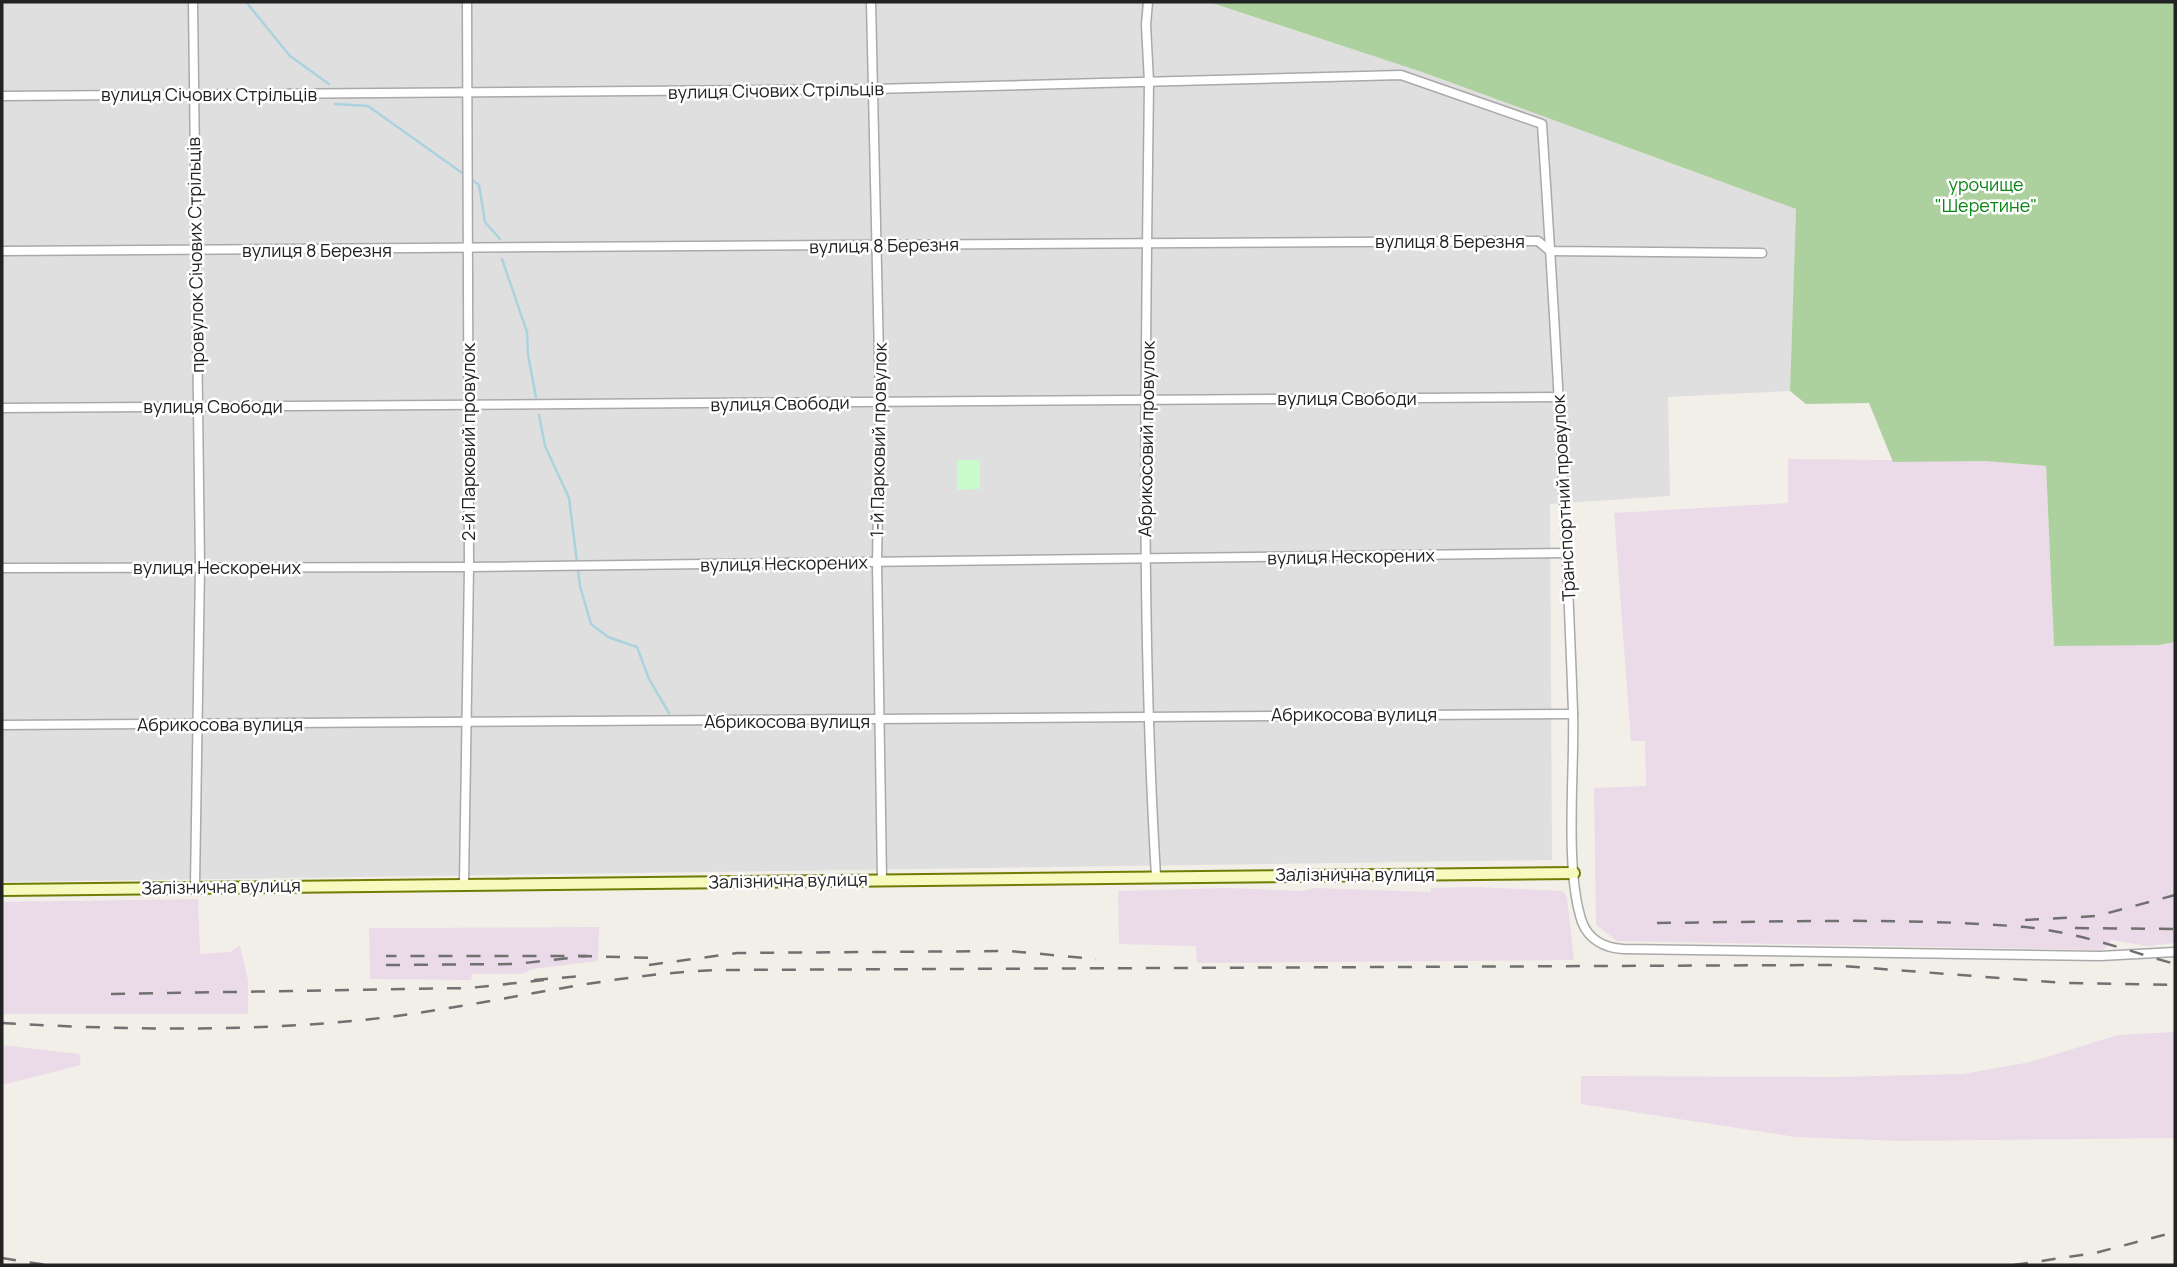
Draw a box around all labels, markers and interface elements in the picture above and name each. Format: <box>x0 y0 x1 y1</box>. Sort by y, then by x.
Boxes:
street label: вулиця Січових Стрільців <box>668 76 885 104</box>
street label: вулиця Січових Стрільців <box>101 82 317 106</box>
street label: провулок Січових Стрільців <box>181 137 209 373</box>
park label: урочище "Шеретине" <box>1935 172 2037 217</box>
street label: вулиця 8 Березня <box>1375 229 1525 253</box>
street label: вулиця 8 Березня <box>809 232 959 258</box>
street label: вулиця 8 Березня <box>242 238 392 262</box>
street label: Абрикосовий провулок <box>1132 339 1160 537</box>
street label: 1-й Парковий провулок <box>864 341 892 538</box>
street label: 2-й Парковий провулок <box>456 342 480 541</box>
street label: вулиця Свободи <box>1277 386 1417 410</box>
street label: вулиця Свободи <box>710 390 850 416</box>
street label: Транспортний провулок <box>1546 393 1580 602</box>
street label: вулиця Свободи <box>143 394 283 418</box>
street label: вулиця Нескорених <box>1267 543 1436 569</box>
street label: вулиця Нескорених <box>700 550 869 576</box>
street label: вулиця Нескорених <box>133 555 301 579</box>
street label: Абрикосова вулиця <box>1271 702 1437 726</box>
street label: Абрикосова вулиця <box>704 709 870 733</box>
street label: Абрикосова вулиця <box>137 712 303 736</box>
street label: Залізнична вулиця <box>1275 862 1435 886</box>
street label: Залізнична вулиця <box>708 867 868 893</box>
street label: Залізнична вулиця <box>141 873 301 899</box>

